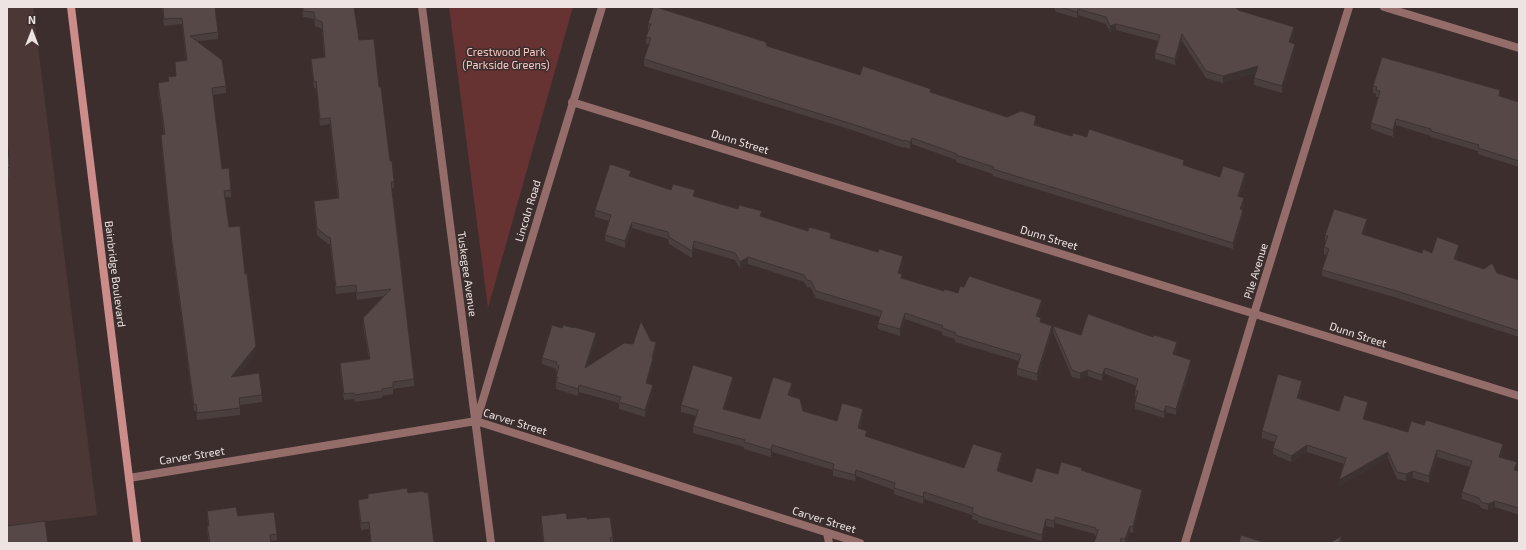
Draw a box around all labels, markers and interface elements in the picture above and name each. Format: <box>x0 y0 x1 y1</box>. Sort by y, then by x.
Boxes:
north arrow <box>12 12 52 52</box>
text: N <box>28 13 36 26</box>
park label: Crestwood Park (Parkside Greens) <box>462 45 550 71</box>
street label: Dunn Street <box>710 127 770 157</box>
street label: Lincoln Road <box>512 179 544 243</box>
street label: Bainbridge Boulevard <box>102 220 128 328</box>
street label: Dunn Street <box>1019 223 1079 253</box>
street label: Tuskegee Avenue <box>454 231 480 317</box>
street label: Pile Avenue <box>1241 241 1271 301</box>
street label: Dunn Street <box>1328 320 1388 350</box>
street label: Carver Street <box>482 406 548 438</box>
street label: Carver Street <box>158 444 226 468</box>
street label: Carver Street <box>791 504 857 536</box>

